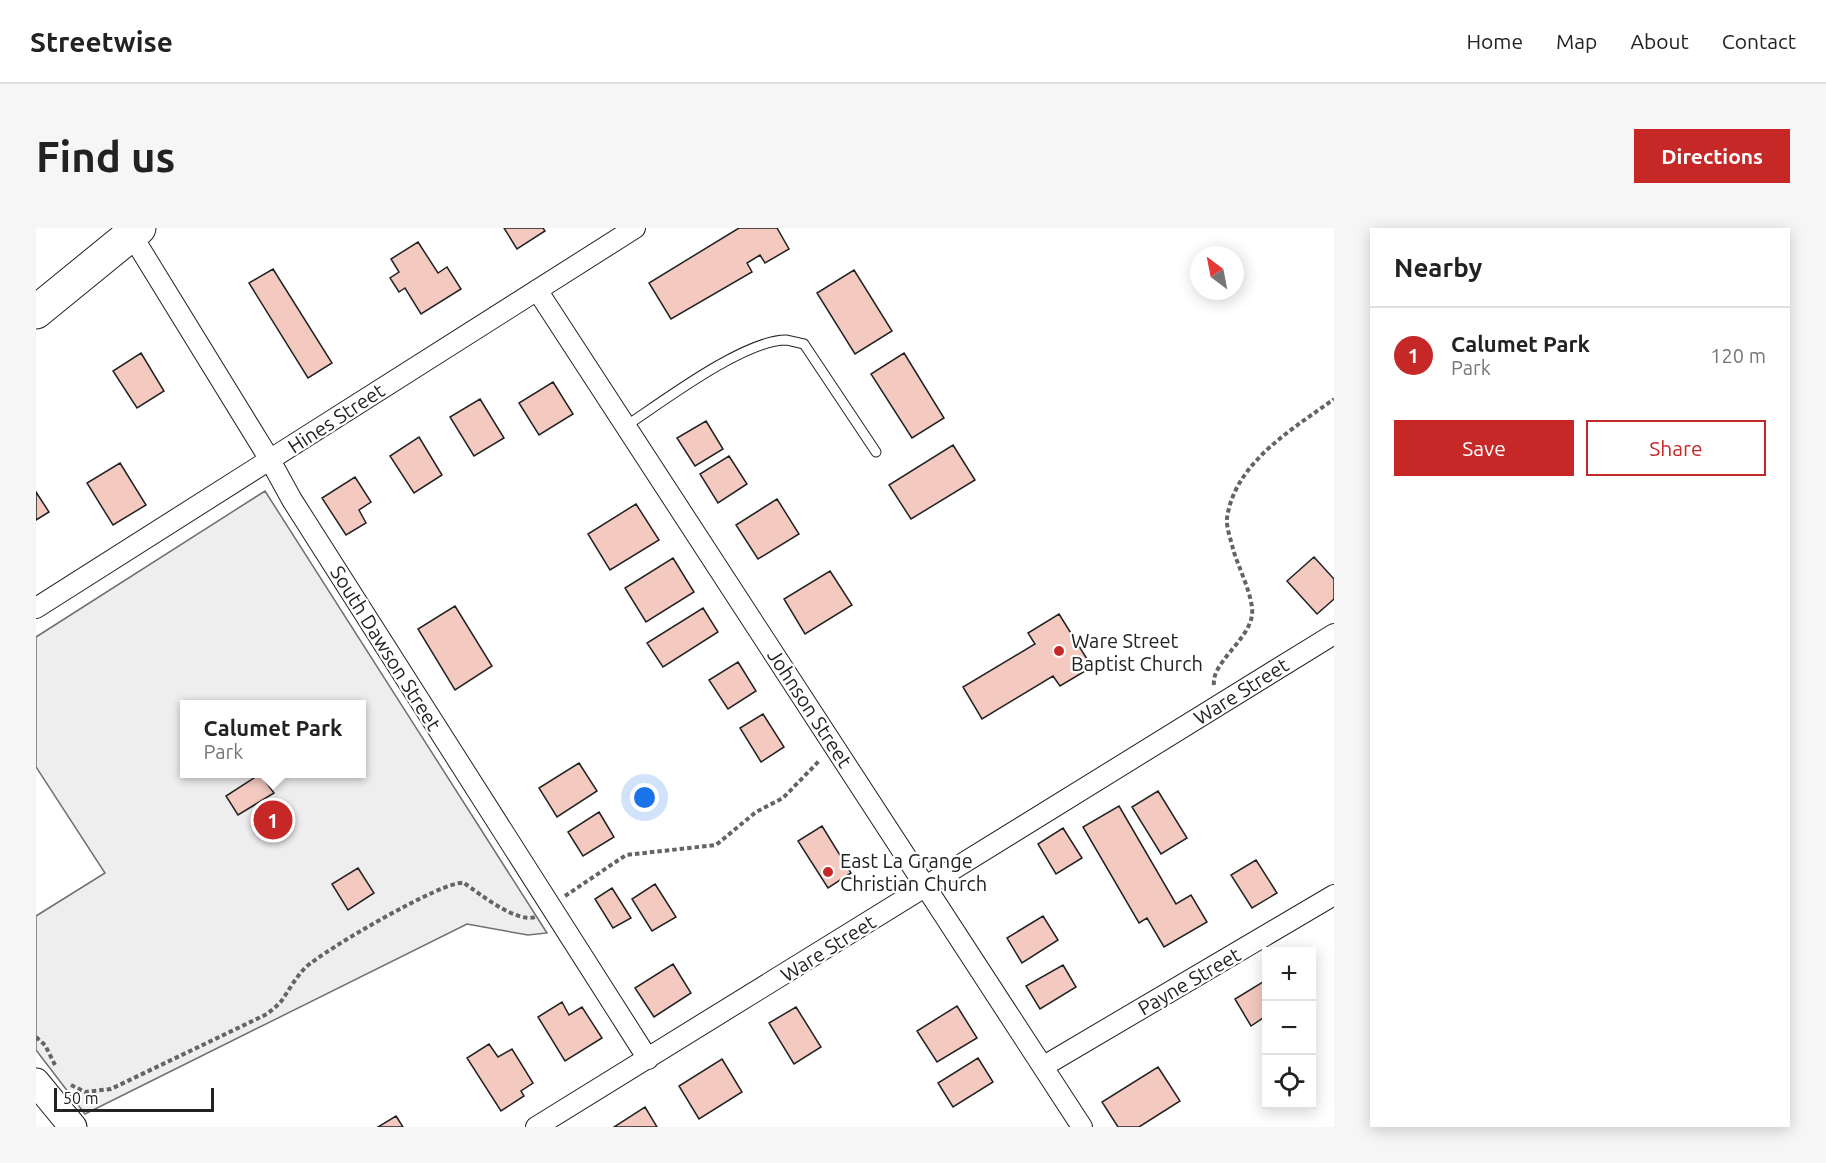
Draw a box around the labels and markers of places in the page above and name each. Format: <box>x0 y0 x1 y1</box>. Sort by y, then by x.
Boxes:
place label: Ware Street Baptist Church <box>1071 629 1203 675</box>
marker: Ware Street Baptist Church <box>1052 644 1066 658</box>
pin: 1 <box>254 798 292 842</box>
place label: East La Grange Christian Church <box>840 849 987 895</box>
marker: East La Grange Christian Church <box>821 865 835 879</box>

